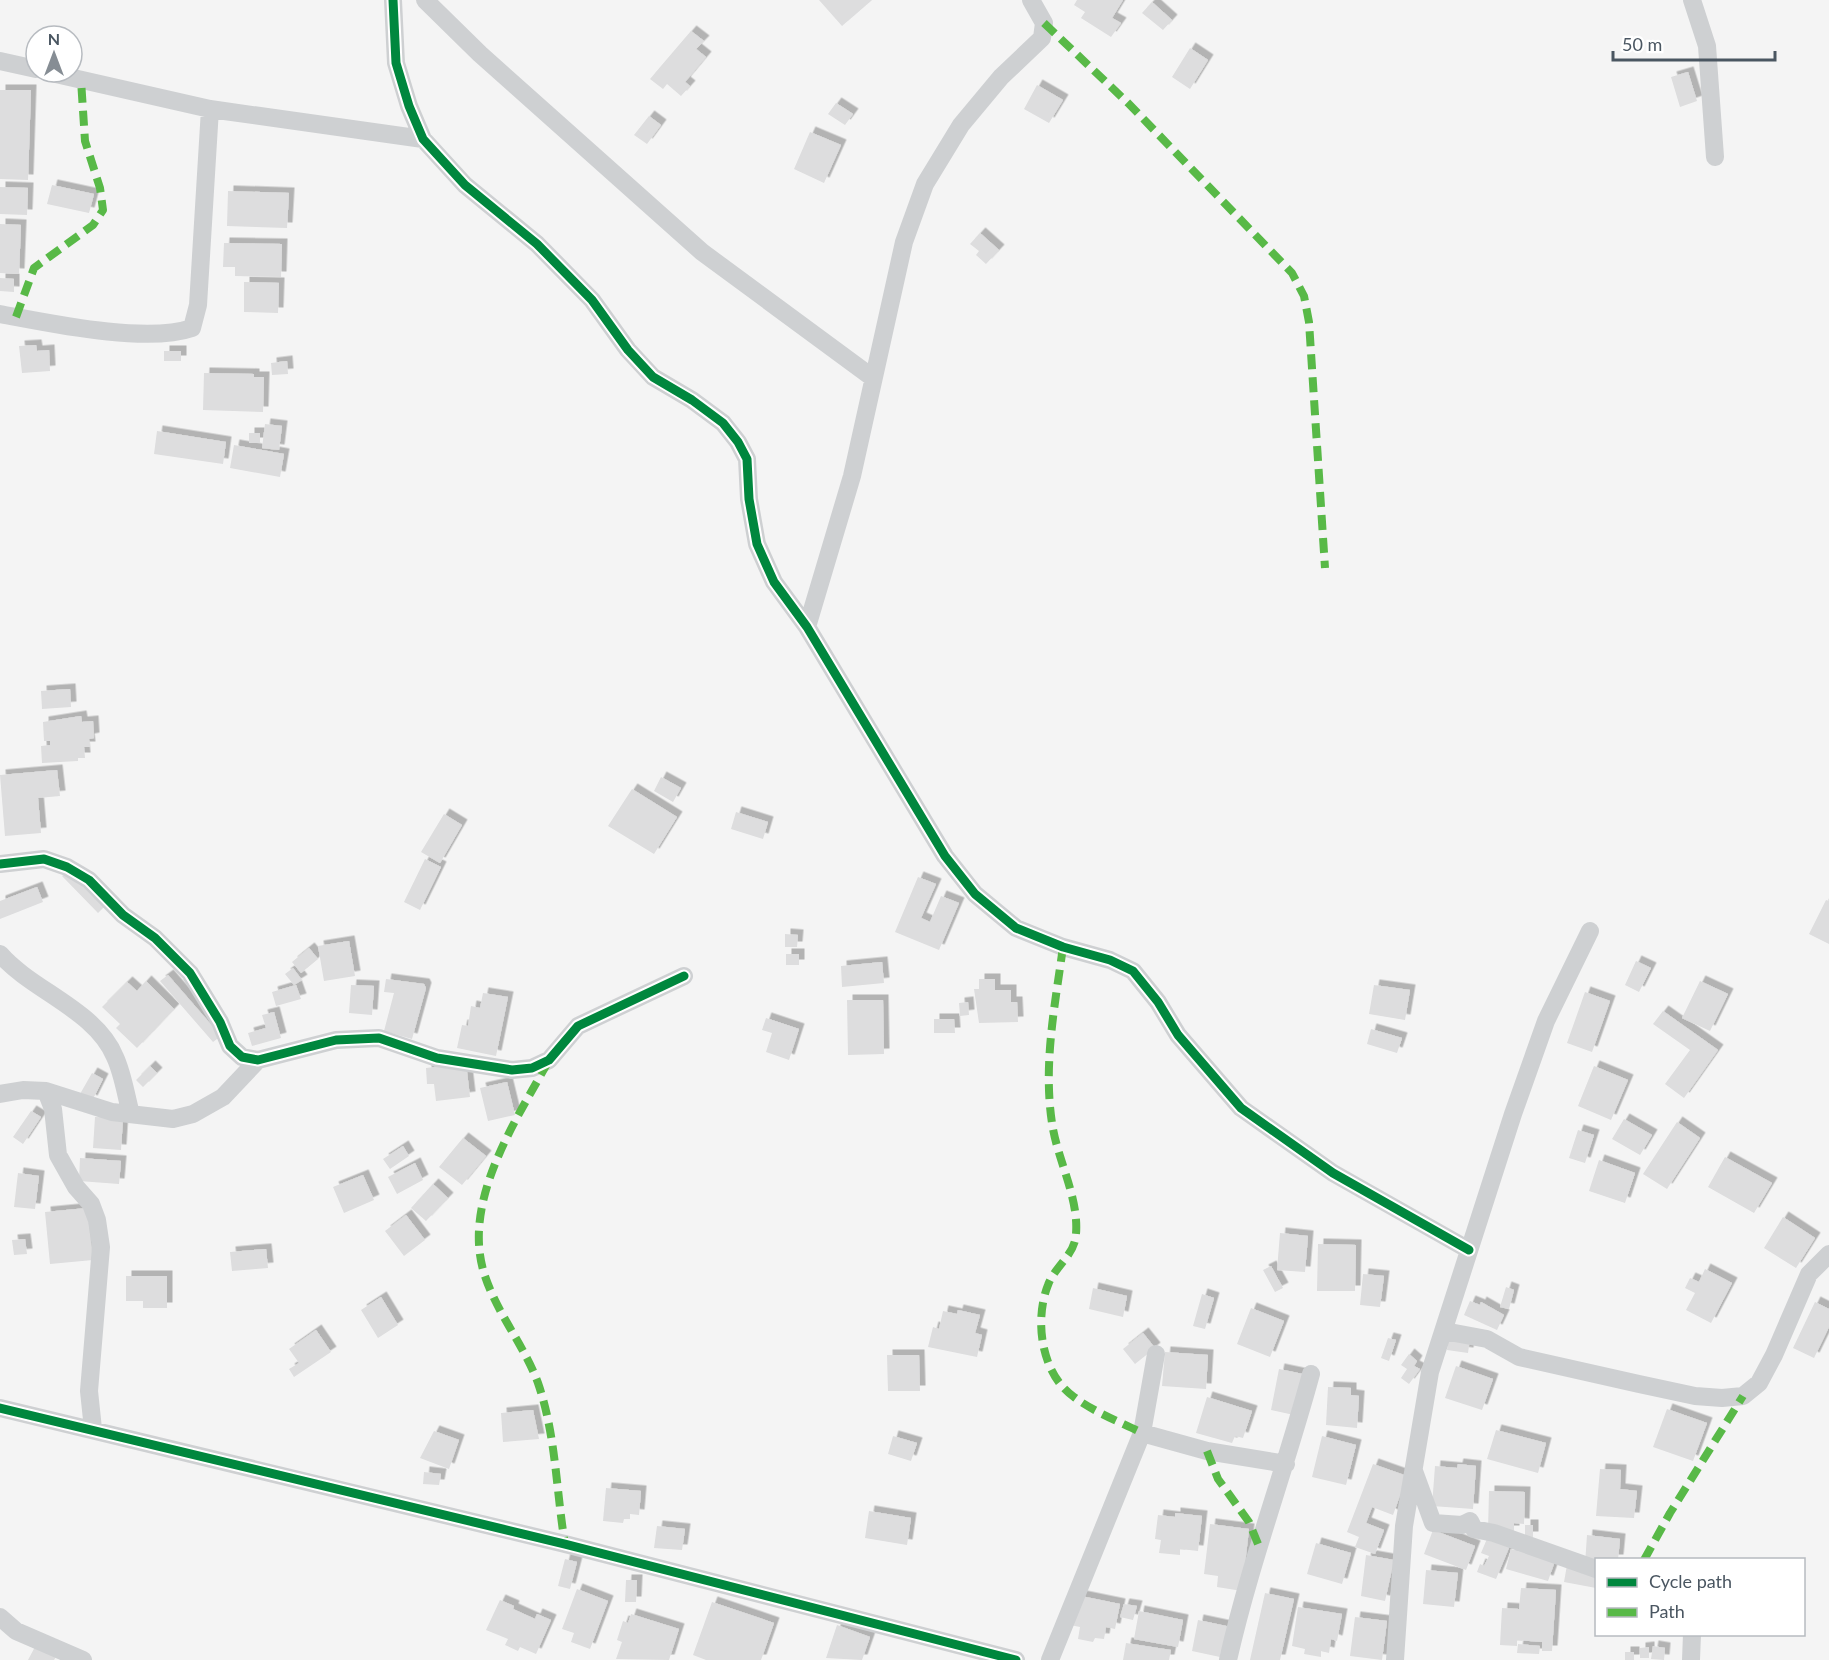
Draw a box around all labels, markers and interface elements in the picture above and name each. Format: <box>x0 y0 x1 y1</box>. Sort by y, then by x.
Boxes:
north arrow <box>24 24 84 84</box>
scale bar <box>1613 24 1775 62</box>
text: N <box>48 29 60 48</box>
text: 50 m <box>1622 33 1662 55</box>
legend <box>1595 1558 1805 1636</box>
text: Cycle path <box>1649 1570 1732 1592</box>
text: Path <box>1649 1600 1685 1622</box>

